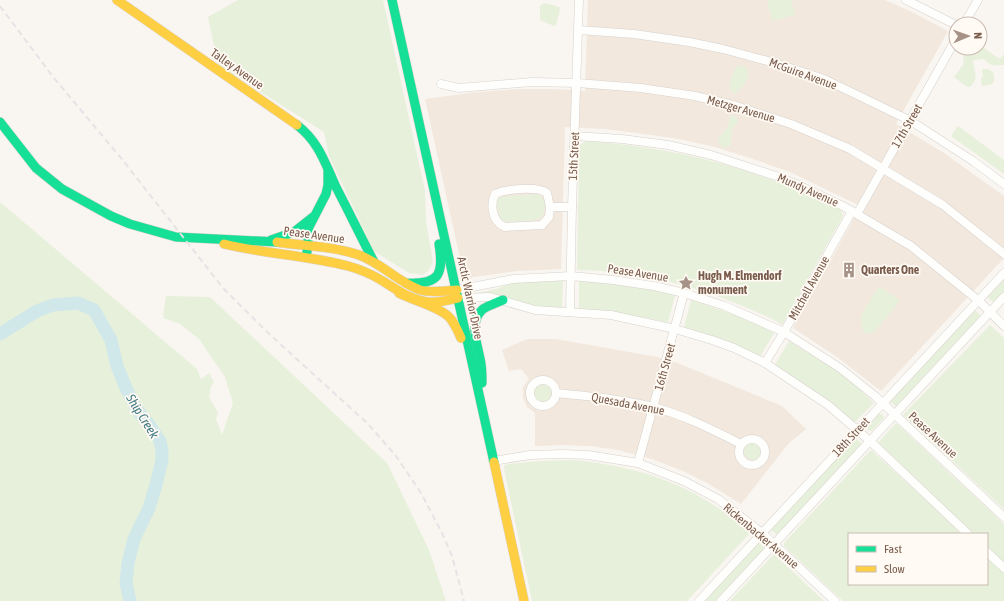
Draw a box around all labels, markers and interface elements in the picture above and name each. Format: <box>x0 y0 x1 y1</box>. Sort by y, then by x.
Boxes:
north arrow <box>948 16 988 56</box>
text: N <box>972 32 984 39</box>
street label: Talley Avenue <box>208 46 266 92</box>
street label: McGuire Avenue <box>767 55 839 93</box>
street label: Metzger Avenue <box>705 93 777 125</box>
street label: 17th Street <box>889 101 925 151</box>
street label: 15th Street <box>566 131 582 181</box>
street label: Mundy Avenue <box>775 170 841 210</box>
street label: Pease Avenue <box>283 224 345 246</box>
street label: Mitchell Avenue <box>786 254 832 322</box>
street label: Arctic Warrior Drive <box>454 255 486 341</box>
street label: Pease Avenue <box>607 261 669 285</box>
building icon: Quarters One <box>840 261 858 279</box>
place label: Quarters One <box>861 263 920 277</box>
place label: Hugh M. Elmendorf monument <box>698 269 782 297</box>
place icon: Hugh M. Elmendorf monument <box>677 274 695 292</box>
street label: 16th Street <box>652 341 679 392</box>
street label: Quesada Avenue <box>590 390 666 418</box>
water label: Ship Creek <box>123 391 162 441</box>
street label: Pease Avenue <box>906 409 960 461</box>
street label: 18th Street <box>829 414 873 460</box>
street label: Rickenbacker Avenue <box>720 500 802 572</box>
legend <box>848 533 988 585</box>
text: Fast <box>884 542 902 556</box>
text: Slow <box>884 562 905 576</box>

